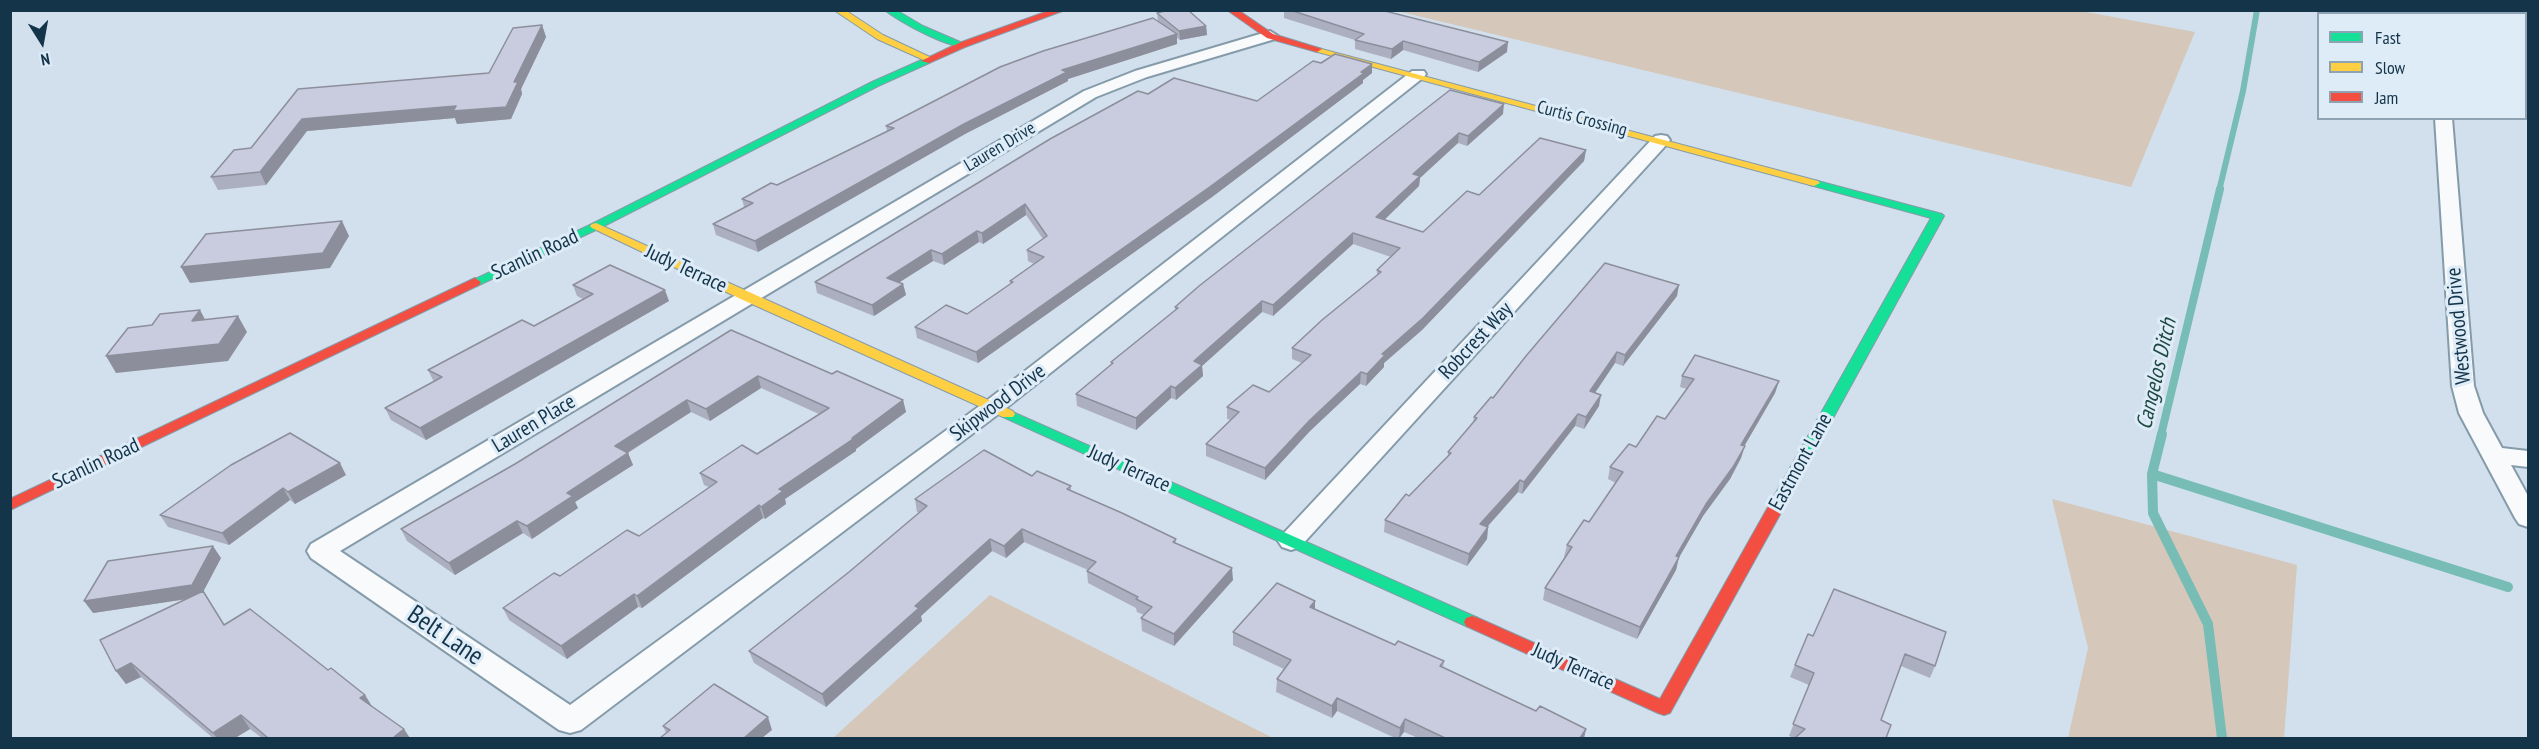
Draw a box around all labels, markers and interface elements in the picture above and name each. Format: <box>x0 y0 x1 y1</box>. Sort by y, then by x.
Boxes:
north arrow <box>12 12 72 72</box>
legend <box>2317 12 2527 120</box>
text: Fast <box>2375 26 2401 49</box>
text: N <box>39 49 52 70</box>
text: Slow <box>2375 56 2405 79</box>
text: Jam <box>2375 86 2398 109</box>
street label: Curtis Crossing <box>1535 97 1629 141</box>
street label: Lauren Drive <box>961 117 1039 177</box>
street label: Scanlin Road <box>488 224 582 286</box>
street label: Judy Terrace <box>641 239 731 299</box>
street label: Westwood Drive <box>2441 267 2477 385</box>
street label: Robcrest Way <box>1434 297 1518 385</box>
water label: Cangelos Ditch <box>2131 316 2183 432</box>
street label: Skipwood Drive <box>945 359 1051 447</box>
street label: Lauren Place <box>488 389 580 459</box>
street label: Eastmont Lane <box>1764 409 1838 515</box>
street label: Scanlin Road <box>49 433 143 495</box>
street label: Judy Terrace <box>1084 440 1174 498</box>
street label: Belt Lane <box>401 599 489 673</box>
street label: Judy Terrace <box>1528 638 1618 696</box>

